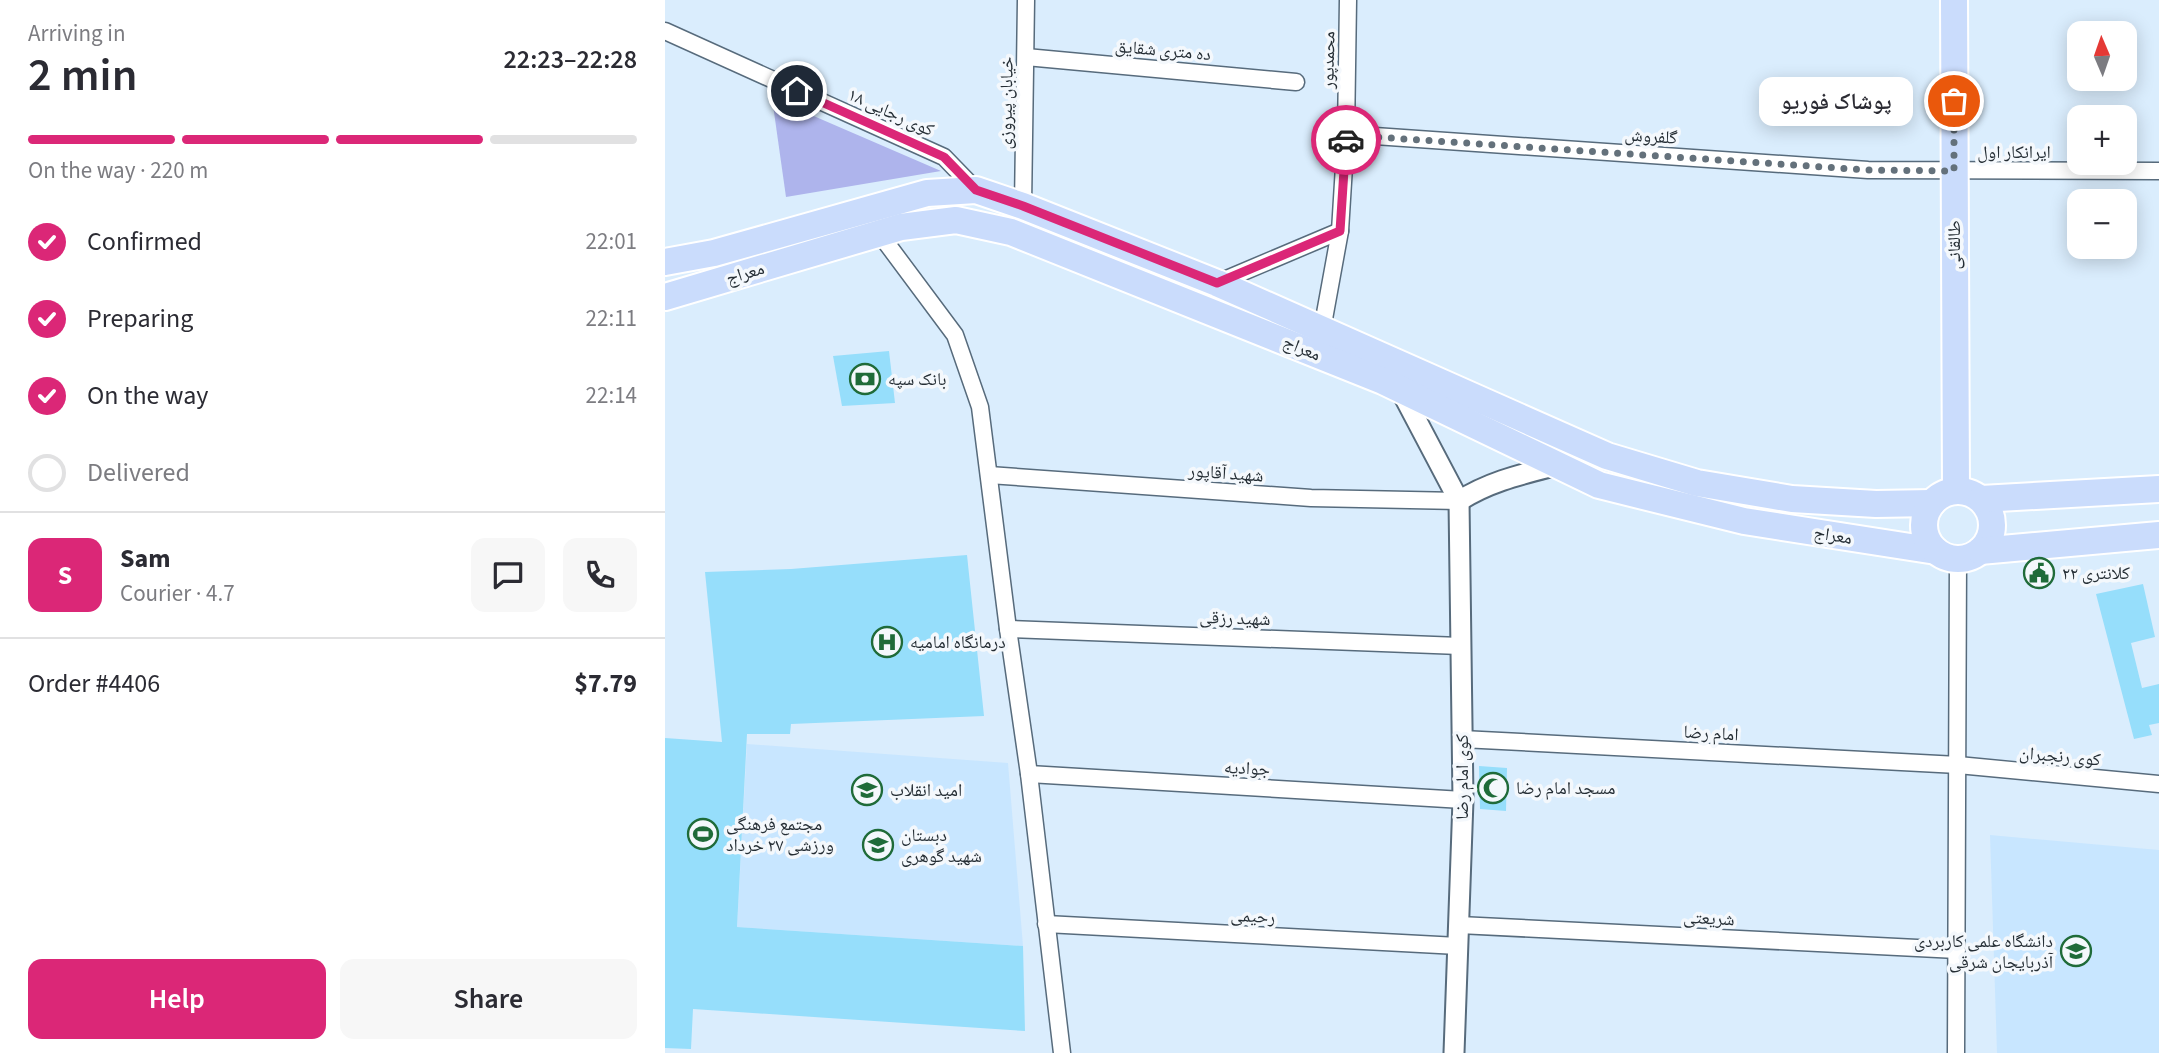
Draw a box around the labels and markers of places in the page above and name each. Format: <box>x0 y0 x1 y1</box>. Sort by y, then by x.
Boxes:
pin <box>767 61 827 121</box>
pin <box>1924 71 1984 131</box>
callout: پوشاک فوریو <box>1758 76 1912 126</box>
bank icon: بانک سپه <box>848 362 882 396</box>
place label: بانک سپه <box>888 367 947 392</box>
public building icon: کلانتری ٢٢ <box>2022 556 2056 590</box>
place label: کلانتری ٢٢ <box>2062 561 2131 586</box>
hospital icon: درمانگاه امامیه <box>870 625 904 659</box>
place label: درمانگاه امامیه <box>910 630 1006 655</box>
mosque icon: مسجد امام رضا <box>1476 771 1510 805</box>
school or university icon: امید انقلاب <box>850 773 884 807</box>
place label: مسجد امام رضا <box>1516 776 1615 801</box>
place label: امید انقلاب <box>890 778 962 803</box>
place label: مجتمع فرهنگی ورزشی ۲۷ خرداد <box>726 812 834 858</box>
sports icon: مجتمع فرهنگی ورزشی ۲۷ خرداد <box>686 817 720 851</box>
place label: دبستان شهید گوهری <box>901 823 982 869</box>
school or university icon: دبستان شهید گوهری <box>861 828 895 862</box>
place label: دانشگاه علمی کاربردی آذربایجان شرقی <box>1914 929 2053 975</box>
school or university icon: دانشگاه علمی کاربردی آذربایجان شرقی <box>2059 934 2093 968</box>

